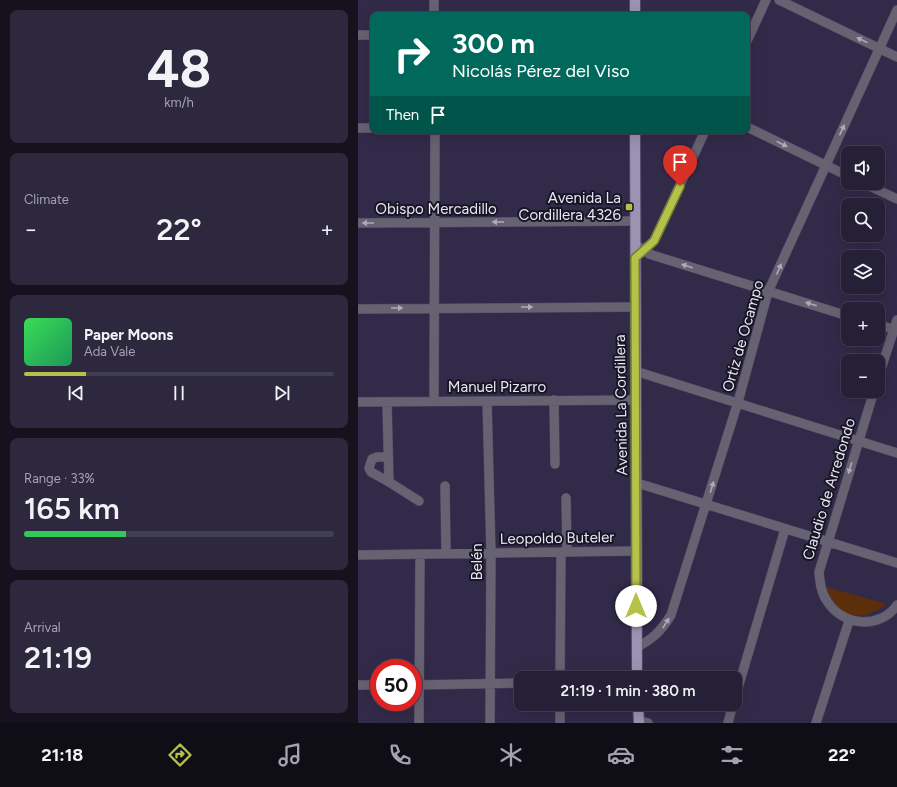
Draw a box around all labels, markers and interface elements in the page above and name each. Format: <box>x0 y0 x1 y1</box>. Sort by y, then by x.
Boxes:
text: 300 m <box>452 26 535 60</box>
icon: right <box>386 28 438 80</box>
one-way arrow <box>856 37 868 43</box>
text: 48 <box>147 38 211 100</box>
text: Nicolás Pérez del Viso <box>452 60 630 82</box>
text: km/h <box>164 95 194 110</box>
icon: arrive <box>427 104 449 126</box>
text: Then <box>386 106 419 124</box>
one-way arrow <box>839 125 845 136</box>
one-way arrow <box>776 141 788 147</box>
pin <box>663 145 697 186</box>
map controls <box>841 146 885 398</box>
button: sound <box>841 146 885 190</box>
icon: arrive <box>669 151 691 173</box>
place label: Avenida La Cordillera 4326 <box>519 189 622 224</box>
text: Climate <box>24 192 69 207</box>
button: search <box>841 198 885 242</box>
street label: Obispo Mercadillo <box>375 200 497 218</box>
marker: Avenida La Cordillera 4326 <box>624 202 634 212</box>
text: 22° <box>156 211 202 248</box>
text: − <box>24 216 38 243</box>
text: + <box>320 216 334 243</box>
one-way arrow <box>491 219 504 225</box>
one-way arrow <box>361 220 374 226</box>
button: layers <box>841 250 885 294</box>
one-way arrow <box>680 262 692 268</box>
one-way arrow <box>776 262 782 274</box>
street label: Ortiz de Ocampo <box>718 278 768 394</box>
one-way arrow <box>804 301 816 307</box>
button: + <box>841 302 885 346</box>
one-way arrow <box>521 304 533 311</box>
one-way arrow <box>391 305 403 312</box>
text: Paper Moons <box>84 326 173 344</box>
street label: Avenida La Cordillera <box>611 334 631 476</box>
text: Ada Vale <box>84 344 135 359</box>
button: − <box>841 354 885 398</box>
street label: Manuel Pizarro <box>448 378 546 396</box>
icon: previous <box>65 382 87 404</box>
icon: pause <box>168 382 190 404</box>
icon: next <box>271 382 293 404</box>
street label: Claudio de Arredondo <box>799 416 859 562</box>
one-way arrow <box>847 463 853 475</box>
text: Range · 33% <box>24 471 95 486</box>
one-way arrow <box>709 480 715 492</box>
text: 165 km <box>24 490 120 527</box>
street label: Leopoldo Buteler <box>500 528 614 548</box>
street label: Belén <box>468 543 486 581</box>
position arrow <box>615 585 657 627</box>
one-way arrow <box>663 617 670 629</box>
text: Arrival <box>24 620 61 635</box>
text: 21:19 <box>24 639 92 676</box>
speed limit sign: 50 <box>370 659 422 711</box>
text: 21:19 · 1 min · 380 m <box>561 682 695 700</box>
icon: directions <box>166 741 194 769</box>
icon: music <box>276 741 304 769</box>
icon: phone <box>386 741 414 769</box>
icon: climate <box>497 741 525 769</box>
icon: car <box>607 741 635 769</box>
icon: filters <box>718 741 746 769</box>
text: 21:18 <box>41 744 83 766</box>
text: 22° <box>828 744 856 766</box>

